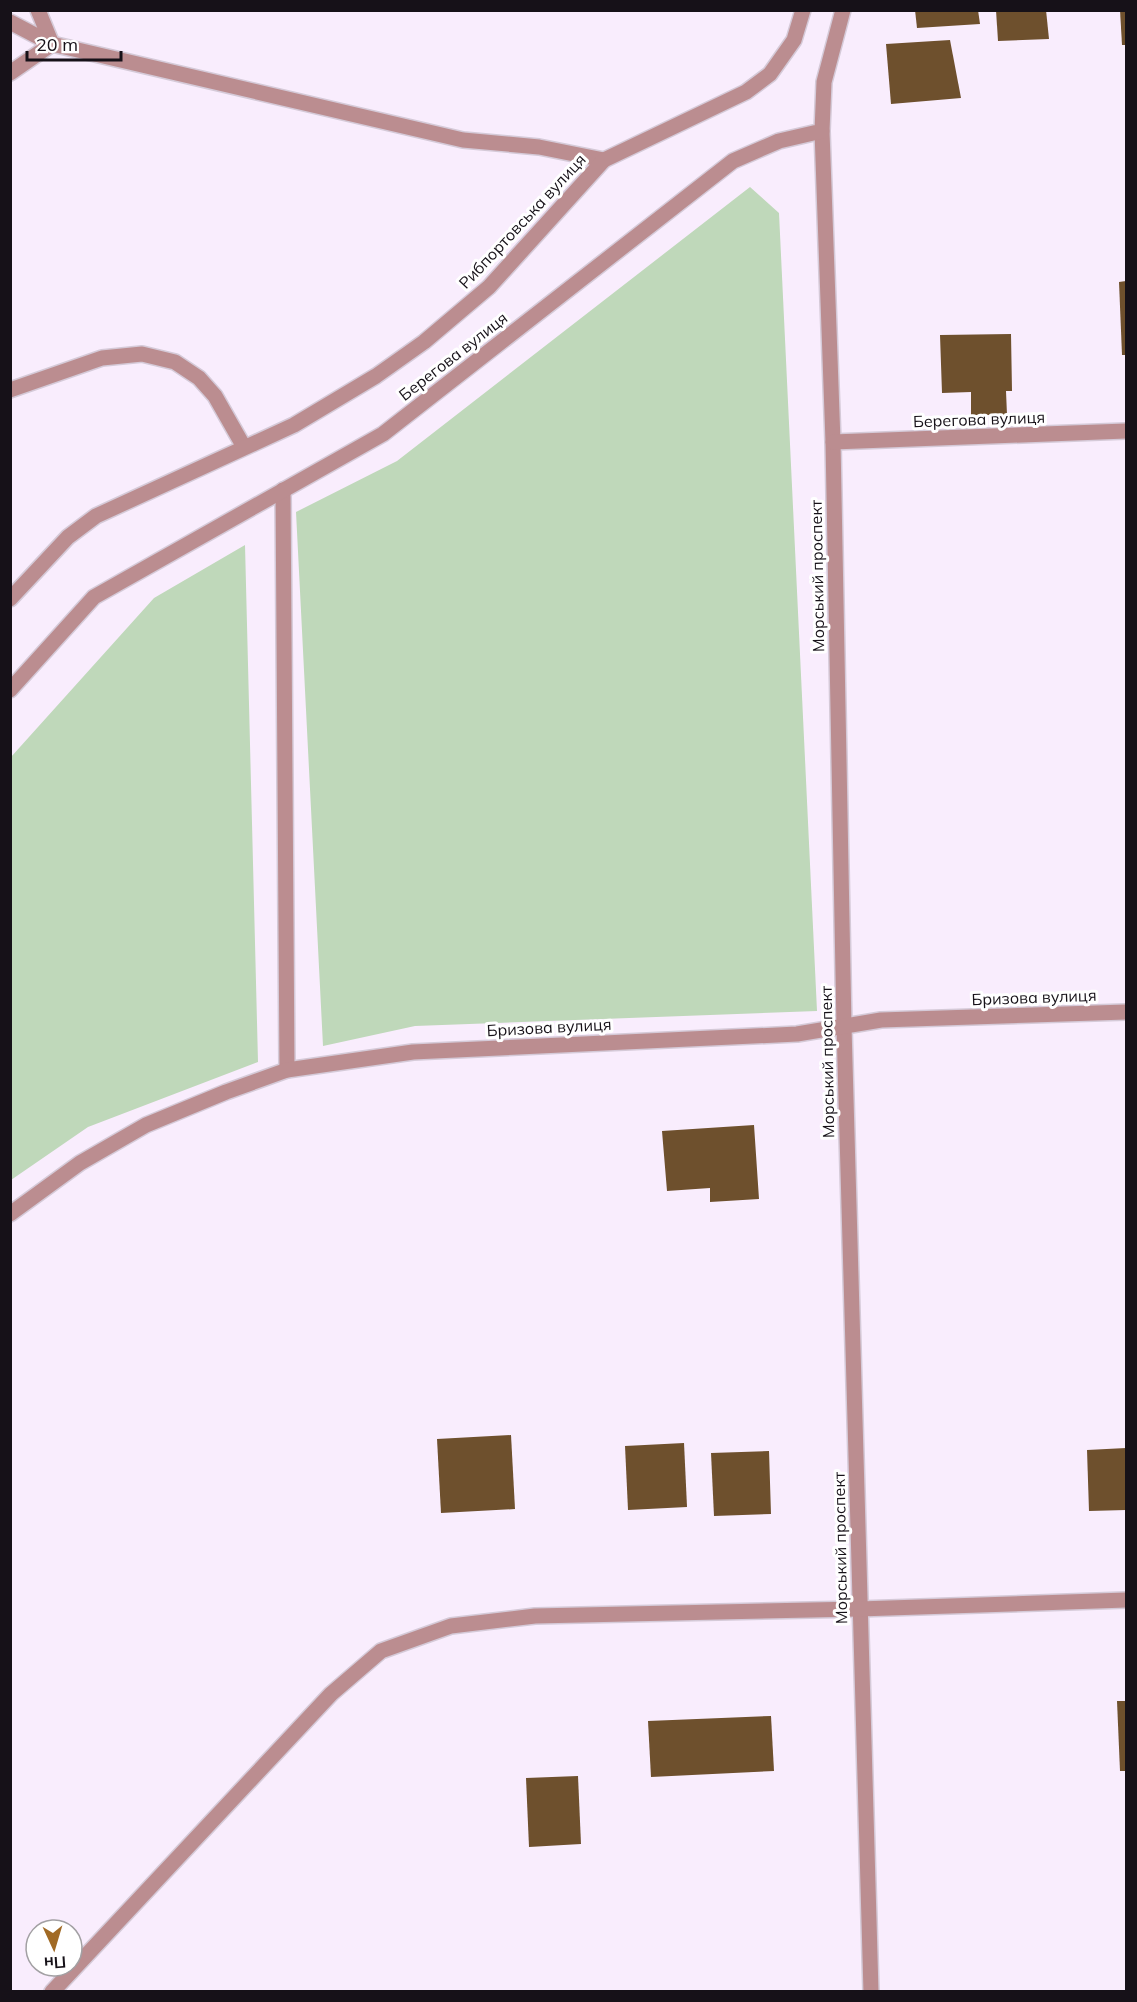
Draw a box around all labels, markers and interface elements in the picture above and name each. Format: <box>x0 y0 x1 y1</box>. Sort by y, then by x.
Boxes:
scale bar <box>27 24 122 62</box>
text: 20 m <box>36 33 78 56</box>
street label: Рибпортовська вулиця <box>454 149 590 293</box>
street label: Берегова вулиця <box>395 307 511 405</box>
street label: Берегова вулиця <box>913 407 1045 431</box>
street label: Морський проспект <box>806 499 828 652</box>
street label: Морський проспект <box>816 985 838 1138</box>
street label: Бризова вулиця <box>971 985 1097 1009</box>
street label: Бризова вулиця <box>486 1014 612 1040</box>
street label: Морський проспект <box>829 1471 851 1624</box>
north arrow <box>24 1918 84 1978</box>
text: Пн <box>43 1952 67 1974</box>

